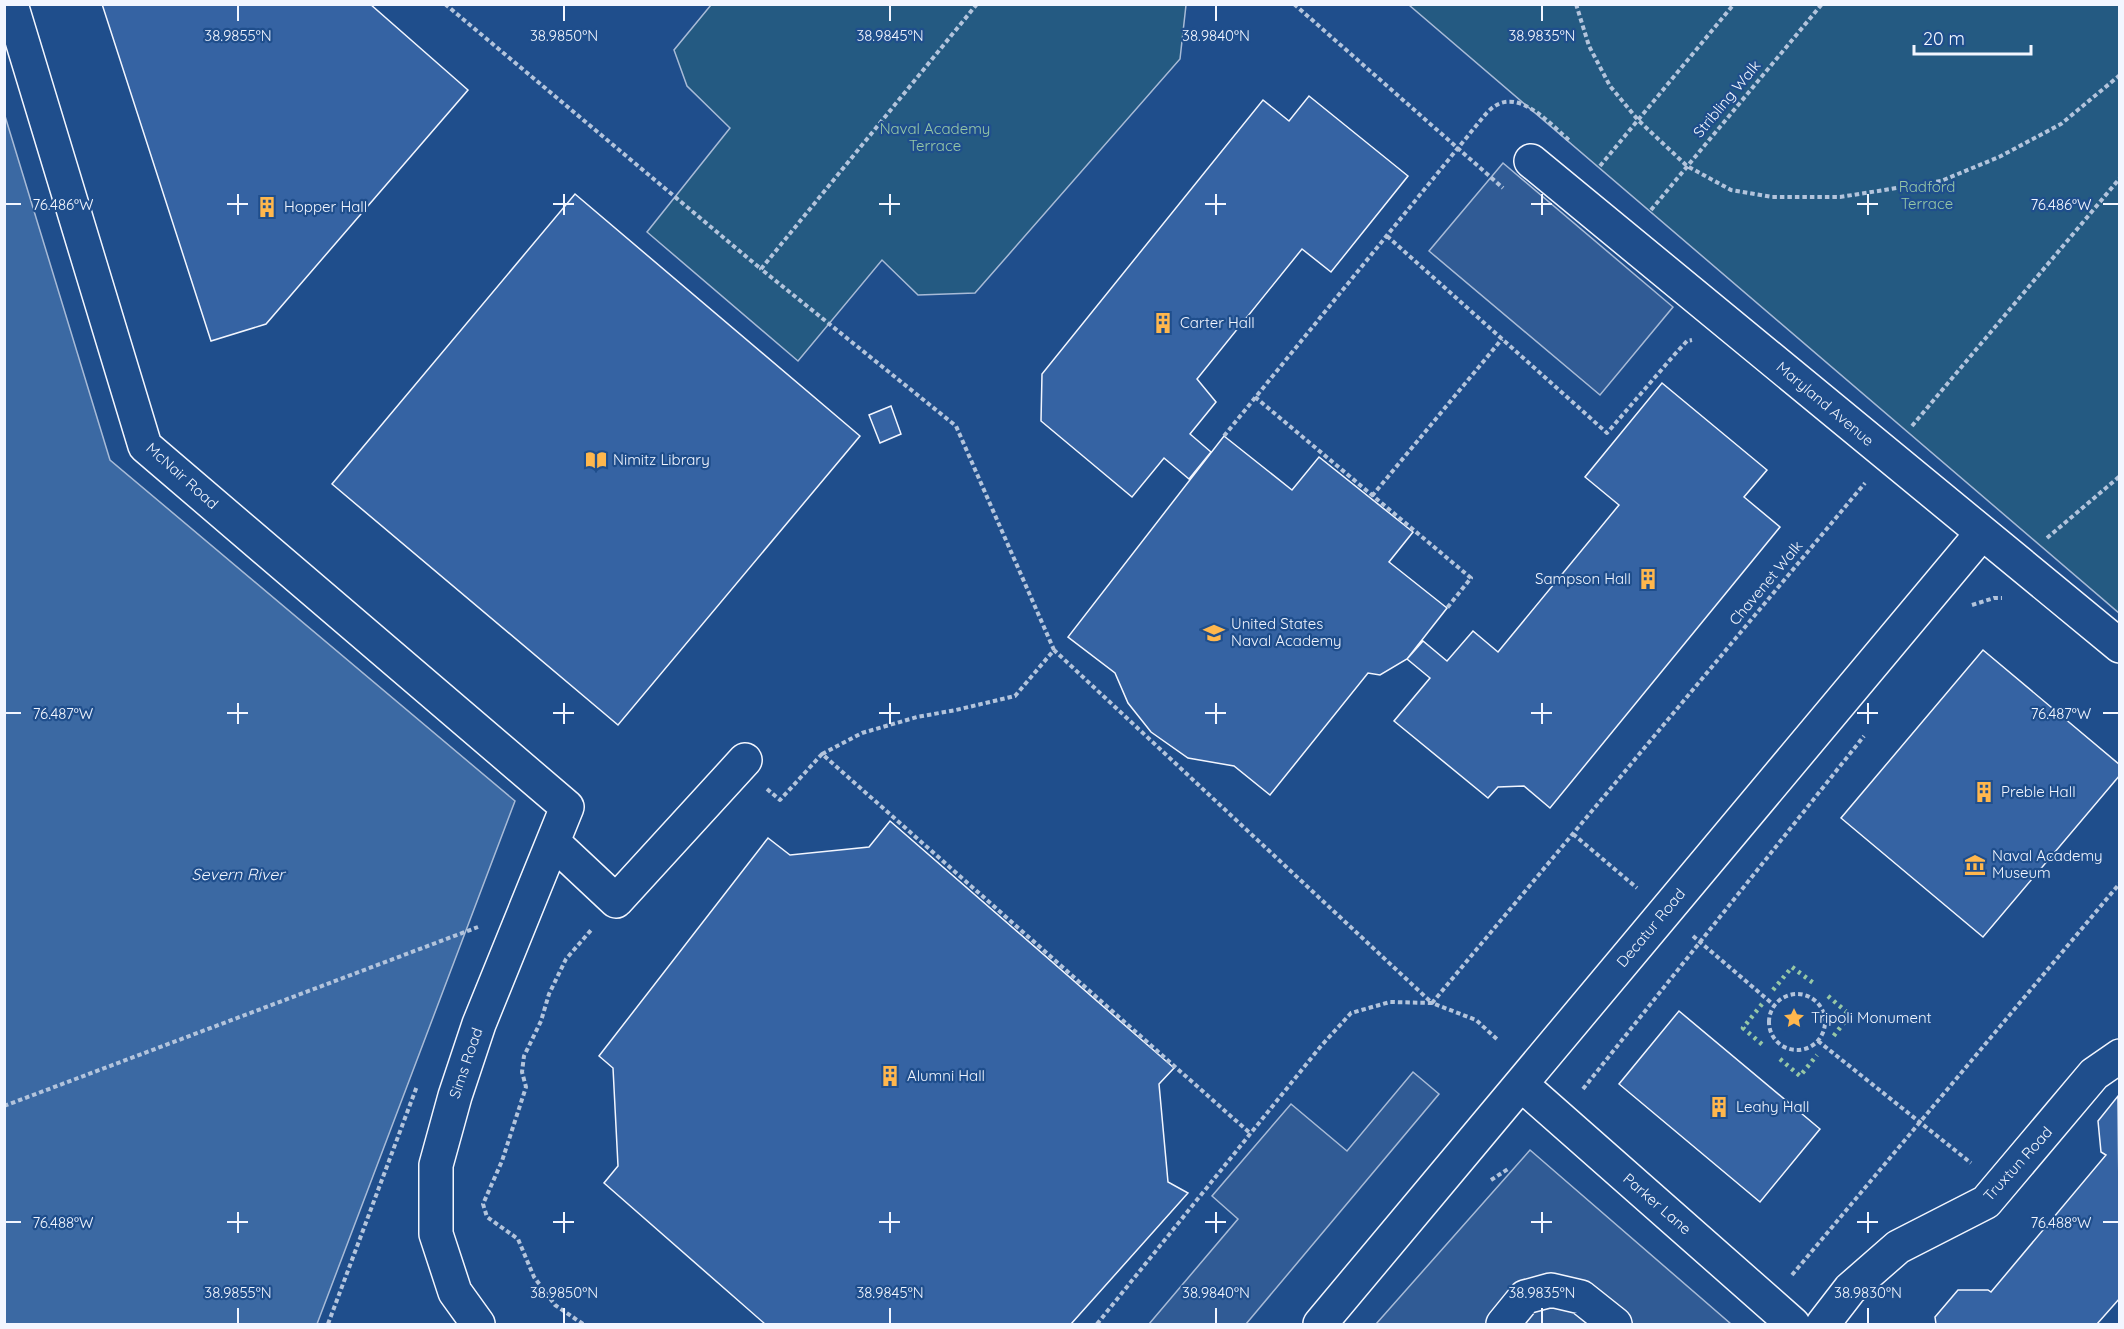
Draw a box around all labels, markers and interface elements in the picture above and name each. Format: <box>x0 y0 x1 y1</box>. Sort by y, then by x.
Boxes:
scale bar <box>1914 18 2031 56</box>
text: 38.9855°N <box>204 26 272 45</box>
text: 38.9850°N <box>530 26 598 45</box>
text: 38.9845°N <box>856 26 924 45</box>
text: 38.9840°N <box>1182 26 1250 45</box>
text: 38.9835°N <box>1508 26 1576 45</box>
text: 20 m <box>1923 27 1965 50</box>
street label: Stribling Walk <box>1689 56 1765 141</box>
park label: Naval Academy Terrace <box>880 119 990 155</box>
park label: Radford Terrace <box>1899 177 1955 213</box>
text: 76.486°W <box>32 195 94 214</box>
building icon: Hopper Hall <box>255 195 279 219</box>
text: 76.486°W <box>2030 195 2092 214</box>
place label: Hopper Hall <box>284 197 367 216</box>
building icon: Carter Hall <box>1151 311 1175 335</box>
place label: Carter Hall <box>1180 313 1255 332</box>
street label: Maryland Avenue <box>1773 357 1878 450</box>
street label: McNair Road <box>142 438 222 513</box>
library icon: Nimitz Library <box>584 448 608 472</box>
place label: Nimitz Library <box>613 450 710 469</box>
street label: Chavenet Walk <box>1725 536 1807 629</box>
building icon: Sampson Hall <box>1636 567 1660 591</box>
place label: Sampson Hall <box>1535 569 1631 588</box>
place label: United States Naval Academy <box>1231 614 1342 650</box>
school or university icon: United States Naval Academy <box>1202 621 1226 645</box>
text: 76.487°W <box>33 704 94 723</box>
text: 76.487°W <box>2031 704 2092 723</box>
building icon: Preble Hall <box>1972 780 1996 804</box>
place label: Preble Hall <box>2001 782 2076 801</box>
place label: Naval Academy Museum <box>1992 846 2103 882</box>
museum icon: Naval Academy Museum <box>1963 853 1987 877</box>
water label: Severn River <box>192 864 286 884</box>
street label: Decatur Road <box>1612 884 1689 971</box>
place icon: Tripoli Monument <box>1782 1006 1806 1030</box>
place label: Tripoli Monument <box>1811 1008 1932 1027</box>
street label: Sims Road <box>445 1025 487 1101</box>
building icon: Alumni Hall <box>878 1064 902 1088</box>
place label: Alumni Hall <box>907 1066 985 1085</box>
building icon: Leahy Hall <box>1707 1095 1731 1119</box>
place label: Leahy Hall <box>1736 1097 1809 1116</box>
street label: Truxtun Road <box>1979 1122 2056 1205</box>
street label: Parker Lane <box>1619 1169 1695 1238</box>
text: 76.488°W <box>32 1213 94 1232</box>
text: 76.488°W <box>2030 1213 2092 1232</box>
text: 38.9855°N <box>204 1283 272 1302</box>
text: 38.9850°N <box>530 1283 598 1302</box>
text: 38.9845°N <box>856 1283 924 1302</box>
text: 38.9840°N <box>1182 1283 1250 1302</box>
text: 38.9835°N <box>1508 1283 1576 1302</box>
text: 38.9830°N <box>1834 1283 1902 1302</box>

